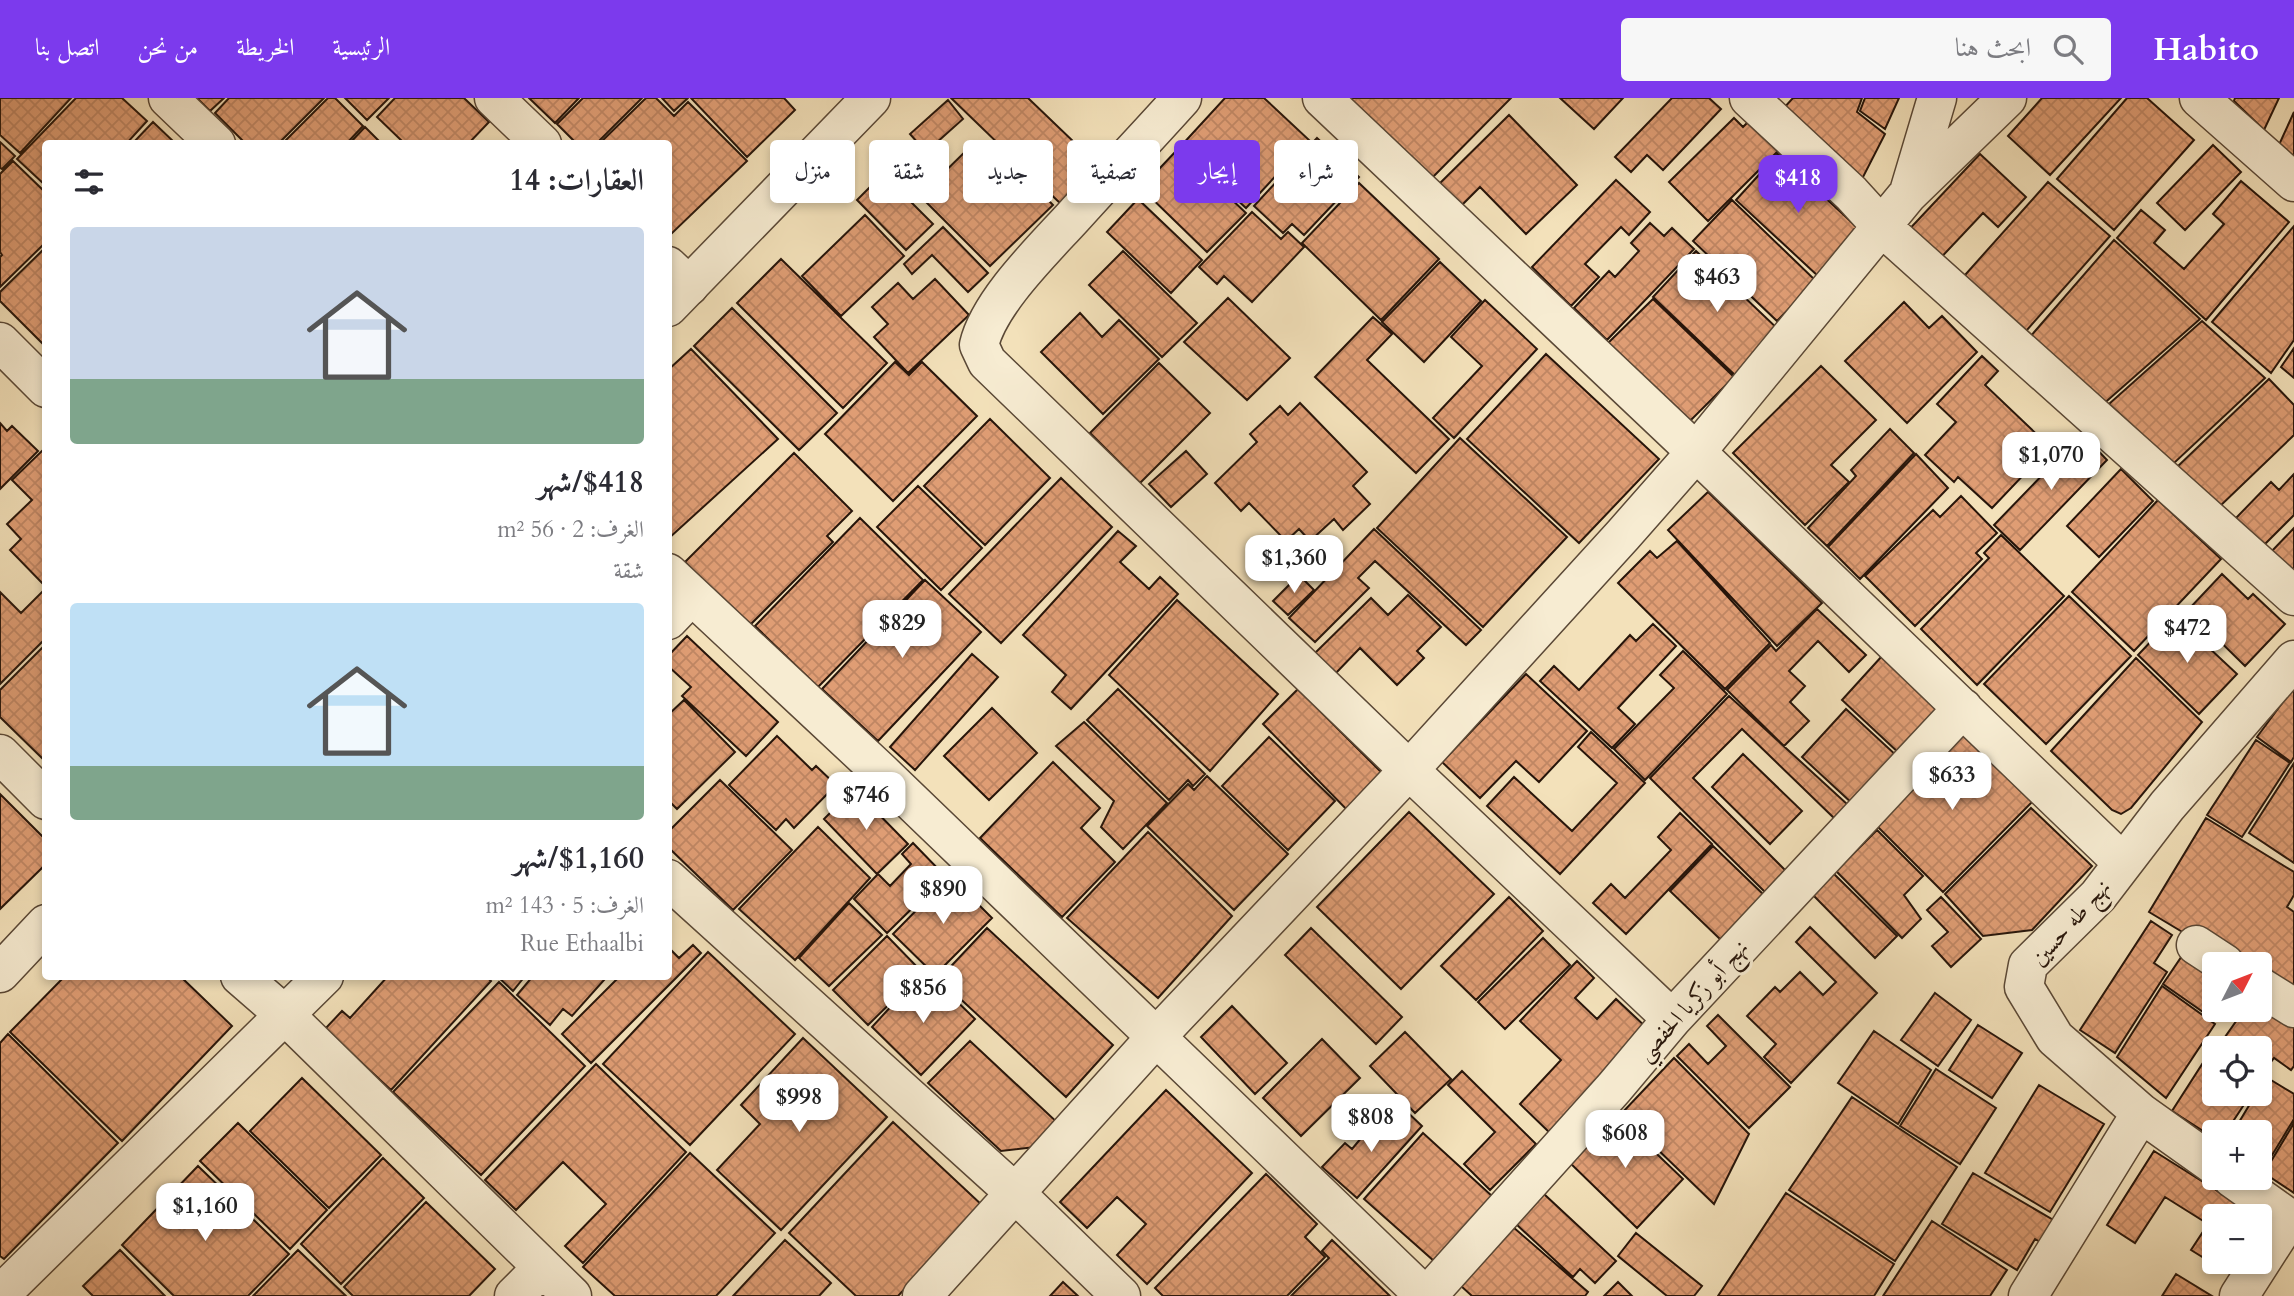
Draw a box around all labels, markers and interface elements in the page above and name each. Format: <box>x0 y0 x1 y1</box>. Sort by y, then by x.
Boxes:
search box <box>1621 18 2111 81</box>
text: Habito <box>2153 27 2259 72</box>
text: ابحث هنا <box>1955 30 2031 65</box>
icon: search <box>2049 30 2087 68</box>
text: اتصل بنا <box>35 31 99 64</box>
text: من نحن <box>137 31 198 64</box>
text: الخريطة <box>236 31 295 64</box>
text: الرئيسية <box>333 31 390 64</box>
chip: منزل <box>770 140 855 203</box>
chip: شقة <box>869 140 949 203</box>
chip: جديد <box>963 140 1053 203</box>
chip: تصفية <box>1067 140 1160 203</box>
chip: إيجار <box>1174 140 1260 203</box>
chip: شراء <box>1274 140 1358 203</box>
pin: $418 <box>1757 156 1839 215</box>
text: العقارات: 14 <box>509 160 644 201</box>
text: $418 <box>1774 162 1822 193</box>
icon: filters <box>70 163 108 201</box>
pin: $463 <box>1676 254 1758 314</box>
text: $463 <box>1693 261 1741 292</box>
icon: home <box>294 272 420 398</box>
pin: $1,070 <box>1994 432 2108 492</box>
text: $1,070 <box>2018 439 2084 470</box>
text: $418/شهر <box>538 462 644 503</box>
text: الغرف: 2 · 56 m² <box>497 514 644 545</box>
pin: $1,360 <box>1237 536 1351 595</box>
text: $1,360 <box>1261 542 1327 573</box>
text: شقة <box>614 555 644 586</box>
pin: $829 <box>861 601 943 660</box>
pin: $472 <box>2146 606 2228 665</box>
text: $829 <box>878 607 926 638</box>
text: $472 <box>2163 612 2211 643</box>
icon: home <box>294 648 420 774</box>
pin: $633 <box>1911 752 1993 812</box>
text: $633 <box>1928 759 1976 790</box>
pin: $746 <box>825 772 907 832</box>
text: $746 <box>842 779 890 810</box>
text: $1,160/شهر <box>513 838 644 879</box>
pin: $890 <box>902 866 984 926</box>
street label: نهج طه حسين <box>2023 872 2121 976</box>
text: $890 <box>919 873 967 904</box>
text: الغرف: 5 · 143 m² <box>485 890 644 921</box>
text: Rue Ethaalbi <box>520 928 644 959</box>
street label: نهج أبو زكريا الحفصي <box>1629 932 1760 1072</box>
north arrow <box>2202 952 2272 1022</box>
map controls <box>2202 952 2272 1274</box>
pin: $856 <box>882 965 964 1025</box>
text: $856 <box>899 972 947 1003</box>
button: locate <box>2202 1036 2272 1106</box>
pin: $998 <box>758 1074 840 1134</box>
text: $998 <box>775 1081 823 1112</box>
pin: $808 <box>1330 1094 1412 1154</box>
text: $808 <box>1347 1101 1395 1132</box>
pin: $608 <box>1584 1110 1666 1170</box>
text: $608 <box>1601 1117 1649 1148</box>
button: + <box>2202 1120 2272 1190</box>
pin: $1,160 <box>148 1184 262 1243</box>
text: $1,160 <box>172 1190 238 1221</box>
button: − <box>2202 1204 2272 1274</box>

